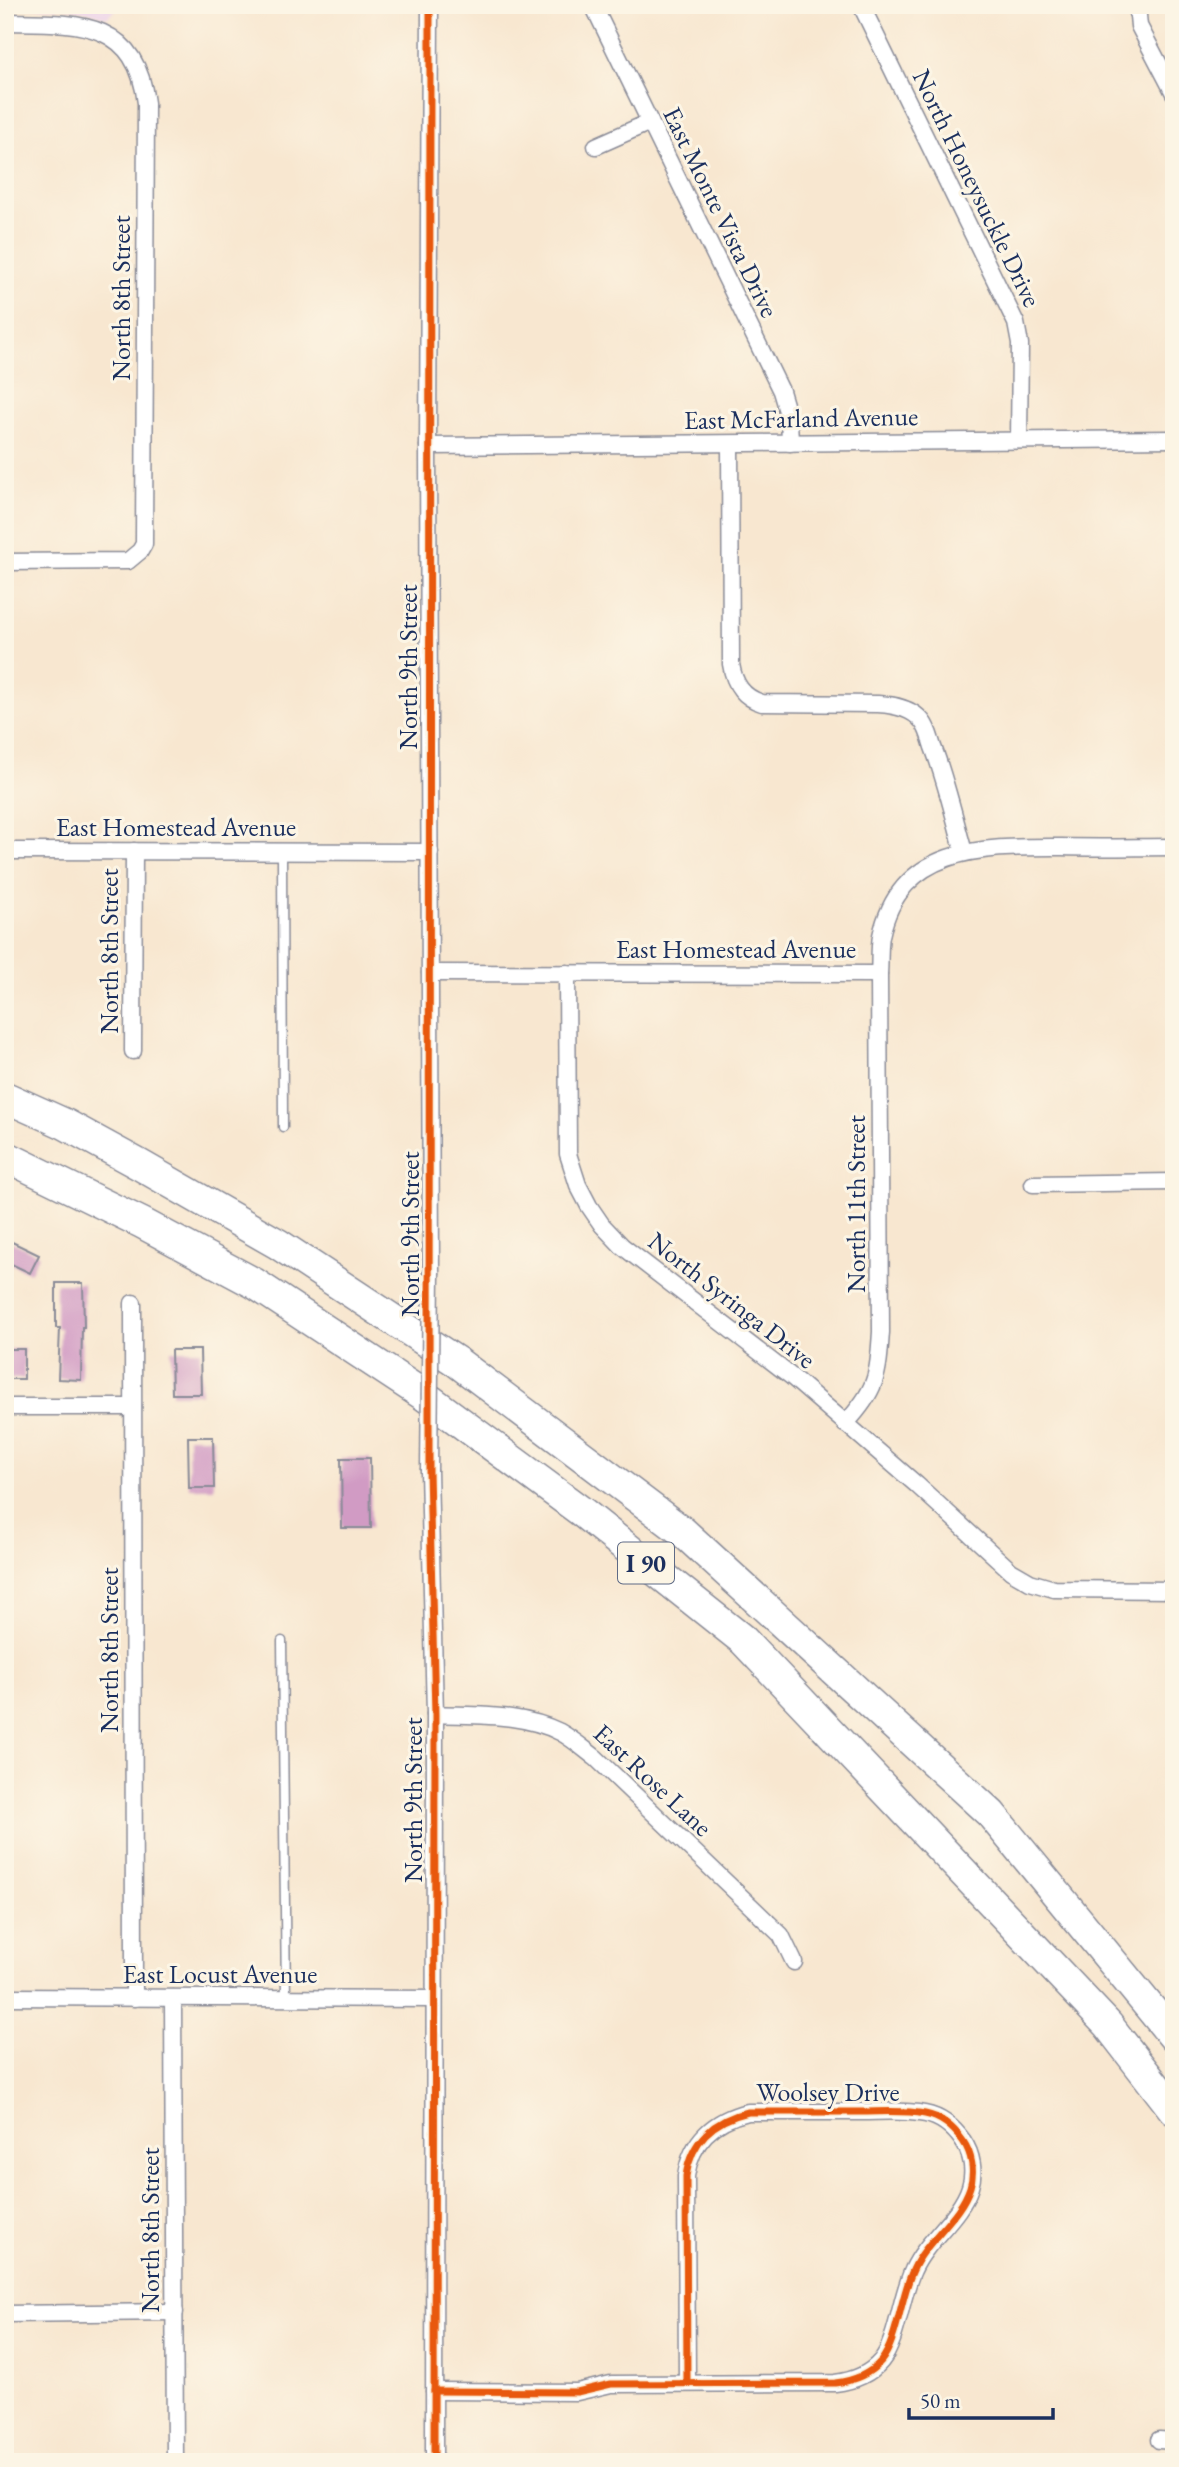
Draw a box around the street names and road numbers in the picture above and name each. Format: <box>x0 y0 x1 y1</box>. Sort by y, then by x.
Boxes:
street label: North Honeysuckle Drive <box>905 64 1049 312</box>
street label: East Monte Vista Drive <box>655 101 787 323</box>
street label: North 8th Street <box>104 215 138 381</box>
street label: East McFarland Avenue <box>683 399 919 437</box>
street label: North 9th Street <box>391 584 425 750</box>
street label: East Homestead Avenue <box>56 810 296 844</box>
street label: North 8th Street <box>92 868 126 1034</box>
street label: East Homestead Avenue <box>616 932 856 966</box>
street label: North 11th Street <box>839 1115 873 1293</box>
street label: North 9th Street <box>393 1151 427 1317</box>
street label: North Syringa Drive <box>641 1224 823 1376</box>
road number: I 90 <box>618 1542 674 1583</box>
street label: North 8th Street <box>92 1567 126 1733</box>
street label: East Rose Lane <box>586 1716 720 1844</box>
street label: North 9th Street <box>396 1717 430 1883</box>
street label: East Locust Avenue <box>123 1957 317 1991</box>
street label: Woolsey Drive <box>756 2075 900 2109</box>
street label: North 8th Street <box>133 2147 167 2313</box>

